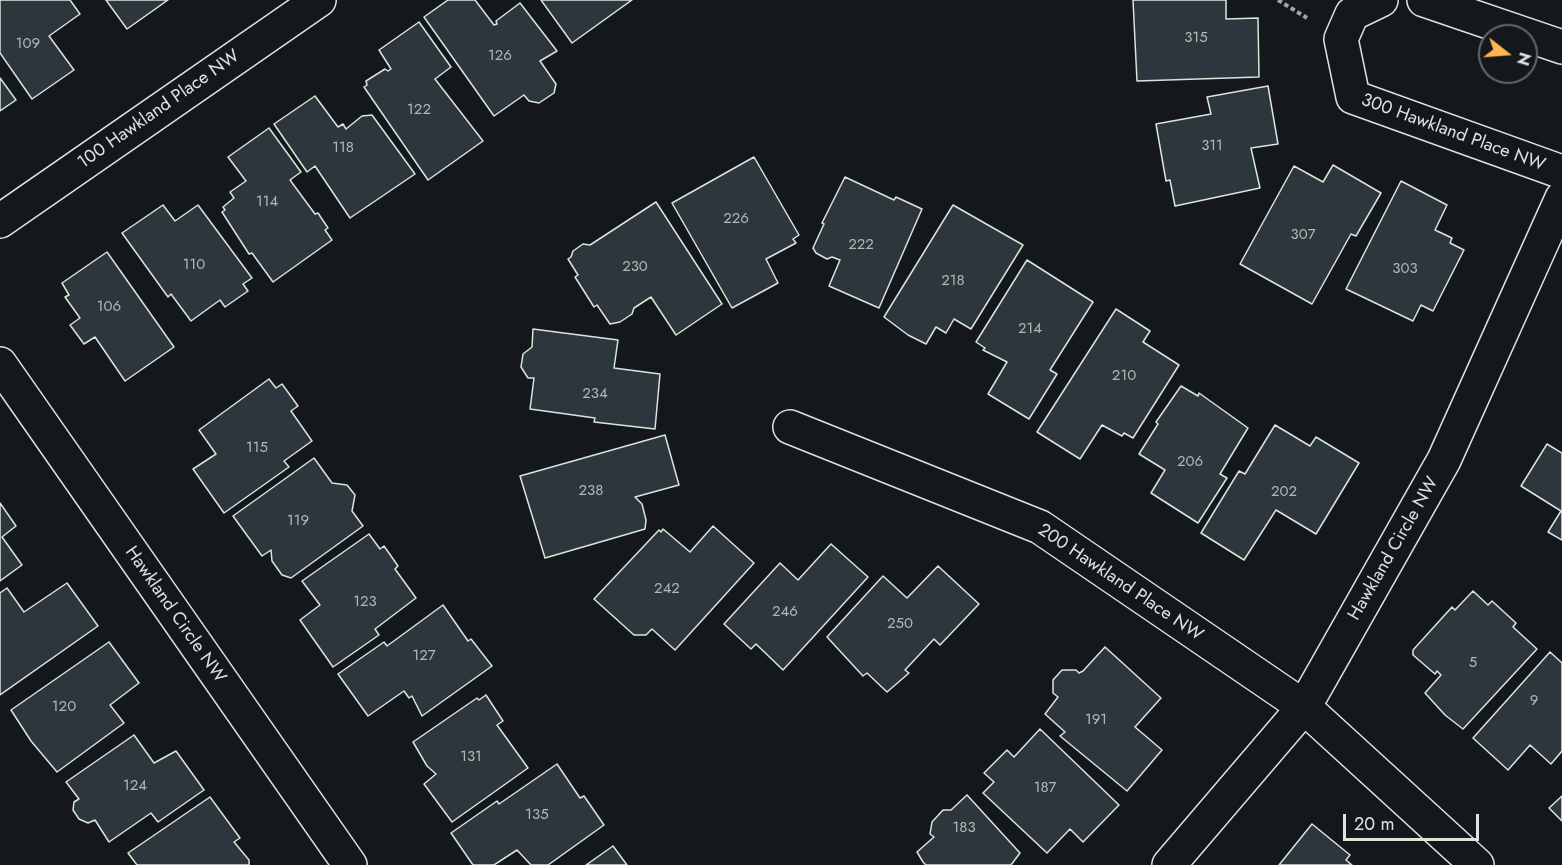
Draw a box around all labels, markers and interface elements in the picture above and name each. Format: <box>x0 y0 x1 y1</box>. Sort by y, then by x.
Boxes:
north arrow <box>1478 24 1538 84</box>
house number: 315 <box>1184 29 1208 47</box>
house number: 109 <box>16 35 40 53</box>
street label: 100 Hawkland Place NW <box>74 46 244 174</box>
house number: 126 <box>488 47 512 65</box>
text: N <box>1511 49 1537 68</box>
street label: 300 Hawkland Place NW <box>1358 90 1548 176</box>
house number: 122 <box>407 101 431 119</box>
house number: 311 <box>1201 137 1223 155</box>
house number: 118 <box>332 139 354 157</box>
house number: 114 <box>256 193 278 211</box>
house number: 226 <box>723 210 749 228</box>
house number: 307 <box>1290 226 1316 244</box>
house number: 222 <box>848 236 874 254</box>
house number: 110 <box>183 256 205 274</box>
house number: 230 <box>622 258 648 276</box>
house number: 303 <box>1392 260 1418 278</box>
house number: 218 <box>941 272 965 290</box>
house number: 106 <box>97 298 121 316</box>
house number: 214 <box>1018 320 1042 338</box>
house number: 210 <box>1112 367 1136 385</box>
house number: 234 <box>582 385 608 403</box>
house number: 115 <box>246 439 268 457</box>
house number: 206 <box>1177 453 1203 471</box>
street label: Hawkland Circle NW <box>1344 474 1444 624</box>
house number: 238 <box>579 482 603 500</box>
house number: 202 <box>1271 483 1297 501</box>
house number: 119 <box>287 512 309 530</box>
street label: 200 Hawkland Place NW <box>1033 520 1207 646</box>
street label: Hawkland Circle NW <box>120 543 230 687</box>
house number: 242 <box>654 580 680 598</box>
house number: 123 <box>353 593 377 611</box>
house number: 246 <box>772 603 798 621</box>
house number: 250 <box>887 615 913 633</box>
house number: 127 <box>412 647 436 665</box>
house number: 5 <box>1469 654 1477 672</box>
house number: 9 <box>1530 692 1538 710</box>
house number: 120 <box>52 698 76 716</box>
house number: 191 <box>1085 711 1107 729</box>
house number: 131 <box>460 748 482 766</box>
house number: 124 <box>123 777 147 795</box>
house number: 187 <box>1034 779 1056 797</box>
scale bar <box>1346 802 1482 840</box>
house number: 135 <box>525 806 549 824</box>
text: 20 m <box>1354 811 1394 837</box>
house number: 183 <box>952 819 976 837</box>

